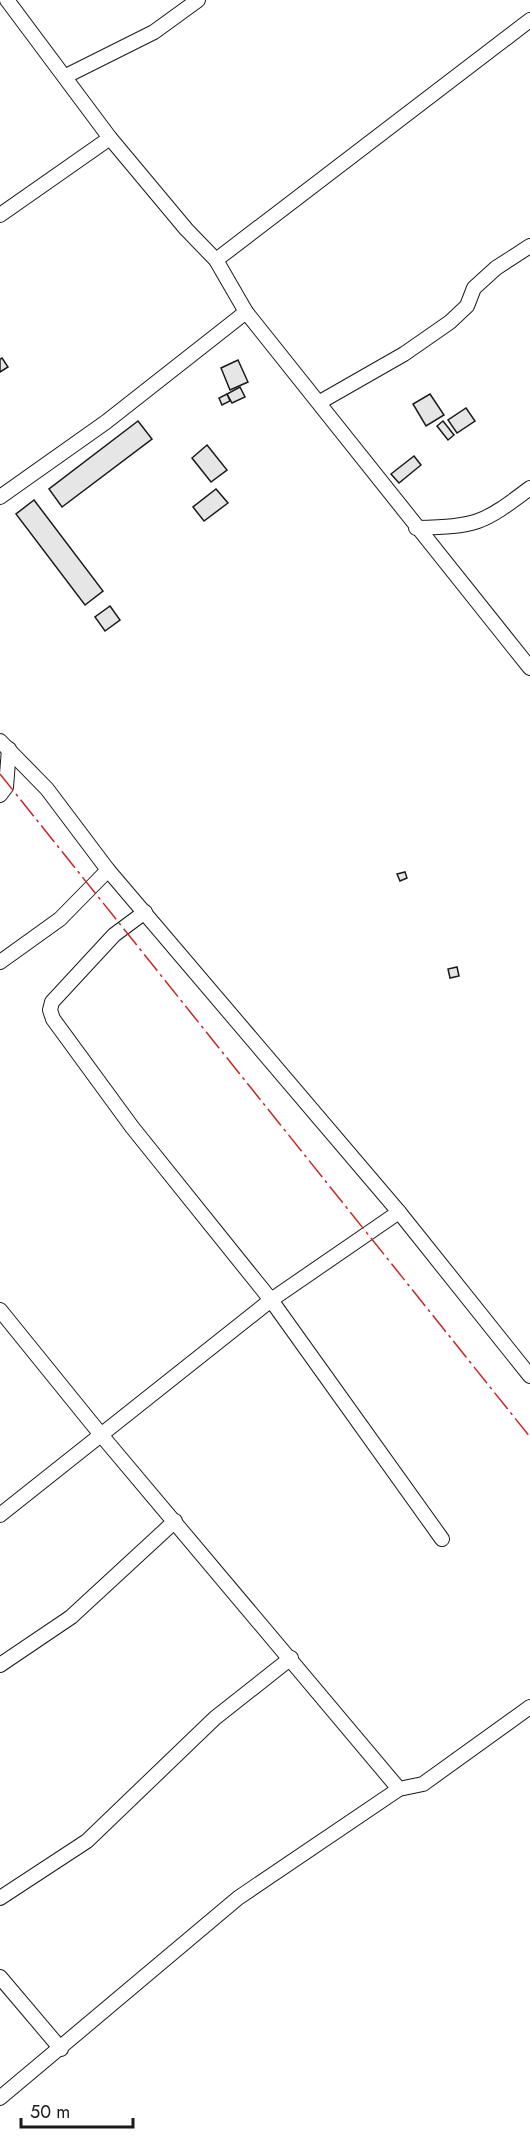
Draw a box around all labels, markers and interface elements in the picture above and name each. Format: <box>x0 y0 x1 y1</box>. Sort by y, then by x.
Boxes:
scale bar <box>21 2091 134 2129</box>
text: 50 m <box>30 2099 70 2125</box>

